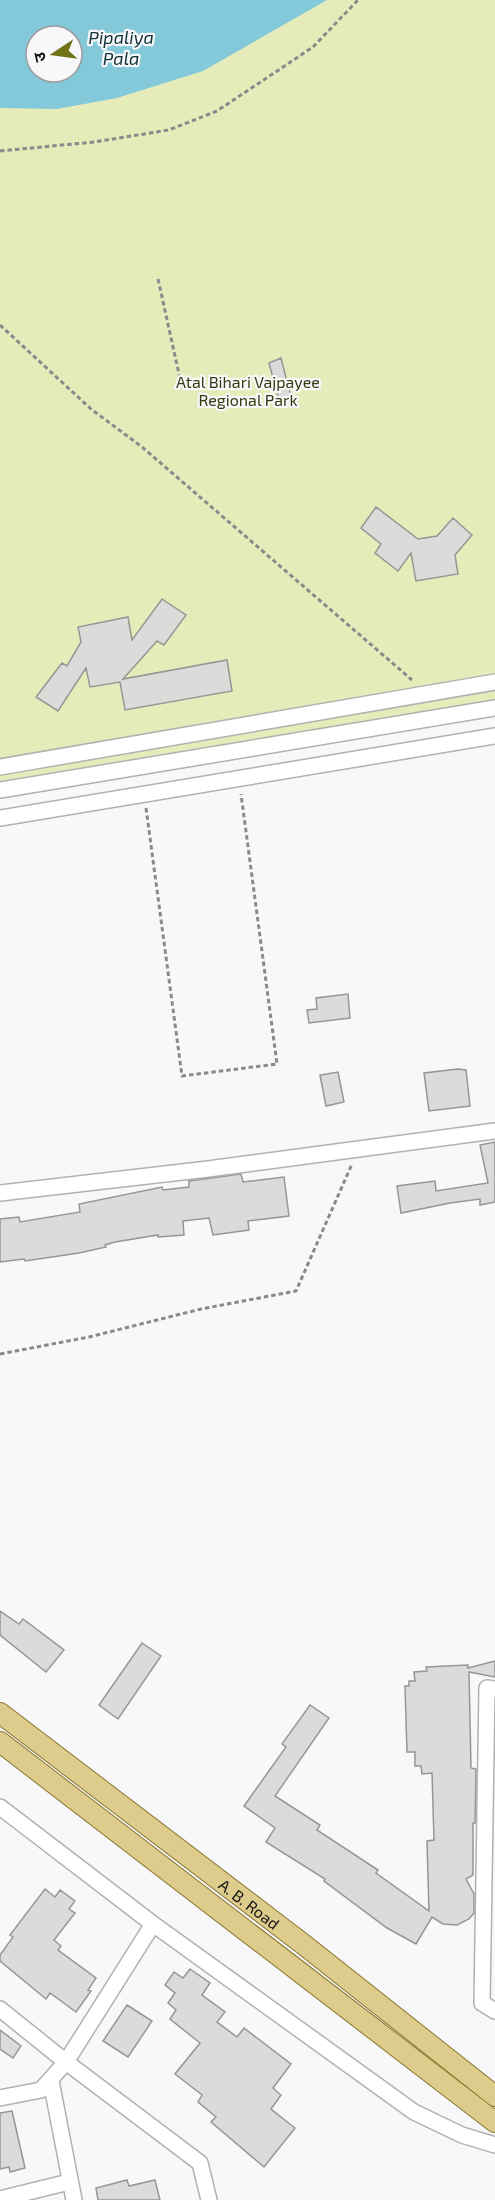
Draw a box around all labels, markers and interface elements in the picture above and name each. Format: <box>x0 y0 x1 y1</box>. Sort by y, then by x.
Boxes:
north arrow <box>24 24 84 84</box>
water label: Pipaliya Pala <box>88 26 154 69</box>
text: उ <box>28 50 49 64</box>
park label: Atal Bihari Vajpayee Regional Park <box>176 372 320 409</box>
street label: A. B. Road <box>216 1874 284 1933</box>

